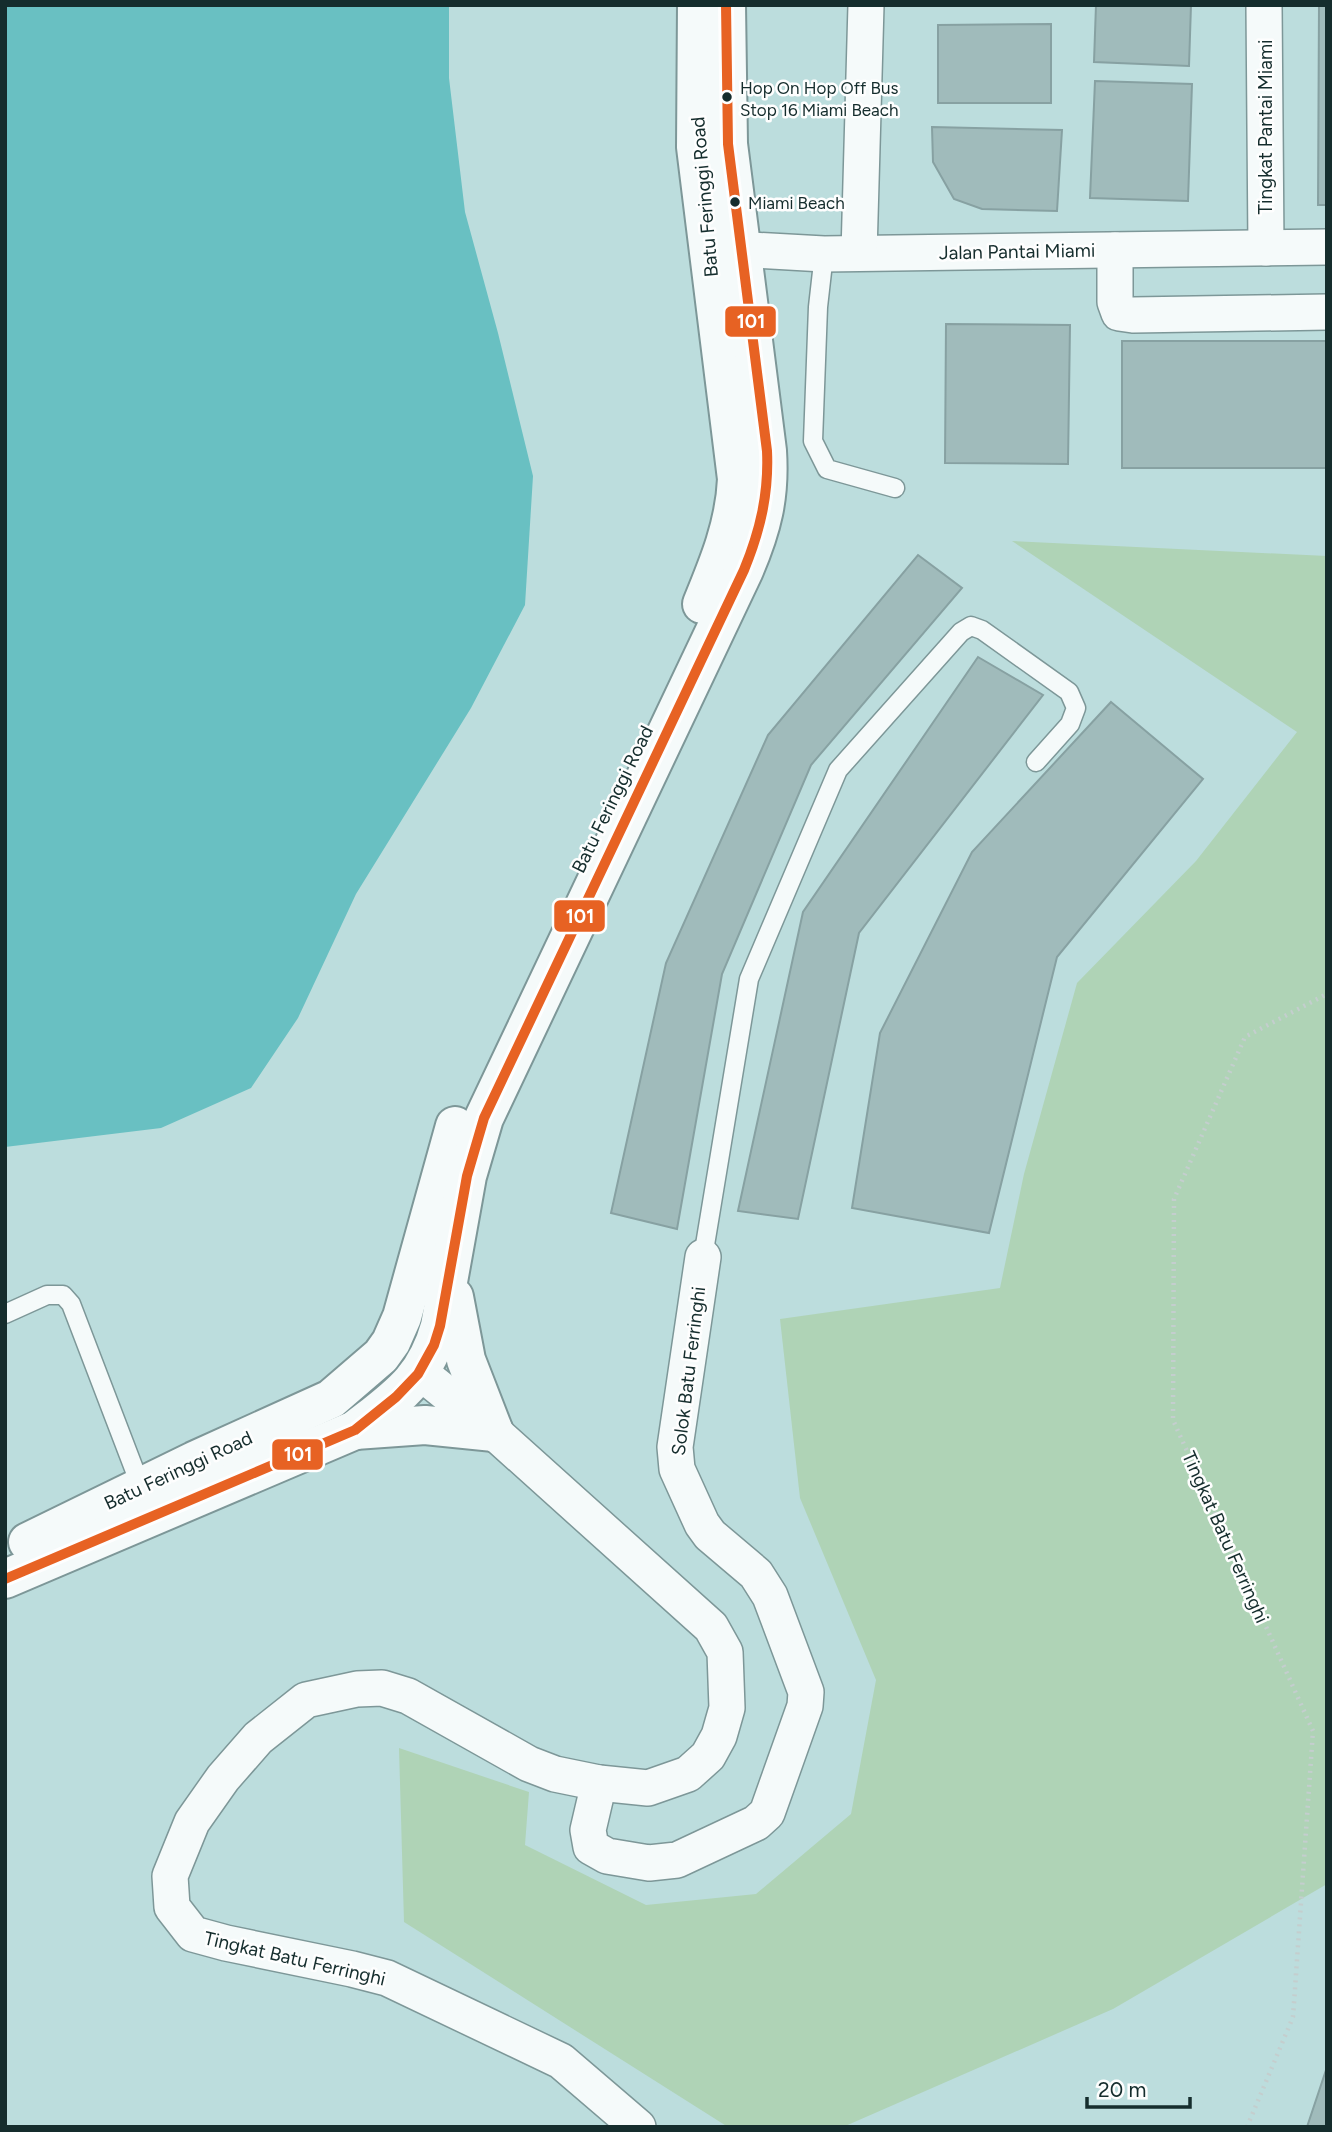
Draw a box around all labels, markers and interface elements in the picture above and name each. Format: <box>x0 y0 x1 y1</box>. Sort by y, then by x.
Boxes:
street label: Tingkat Pantai Miami <box>1254 39 1277 215</box>
place label: Hop On Hop Off Bus Stop 16 Miami Beach <box>740 78 898 120</box>
marker: Hop On Hop Off Bus Stop 16 Miami Beach <box>720 90 734 104</box>
street label: Batu Feringgi Road <box>686 116 723 278</box>
place label: Miami Beach <box>748 193 845 213</box>
marker: Miami Beach <box>728 195 742 209</box>
street label: Jalan Pantai Miami <box>939 239 1095 264</box>
line badge: 101 <box>724 305 777 338</box>
text: 101 <box>737 310 765 333</box>
street label: Batu Feringgi Road <box>567 722 658 877</box>
line badge: 101 <box>553 899 606 933</box>
text: 101 <box>566 905 594 928</box>
street label: Solok Batu Ferringhi <box>667 1285 710 1457</box>
street label: Batu Feringgi Road <box>100 1426 256 1515</box>
line badge: 101 <box>271 1438 324 1471</box>
text: 101 <box>284 1443 312 1466</box>
street label: Tingkat Batu Ferringhi <box>1177 1448 1274 1627</box>
street label: Tingkat Batu Ferringhi <box>202 1926 388 1991</box>
scale bar <box>1087 2066 1190 2110</box>
text: 20 m <box>1098 2077 1146 2102</box>

